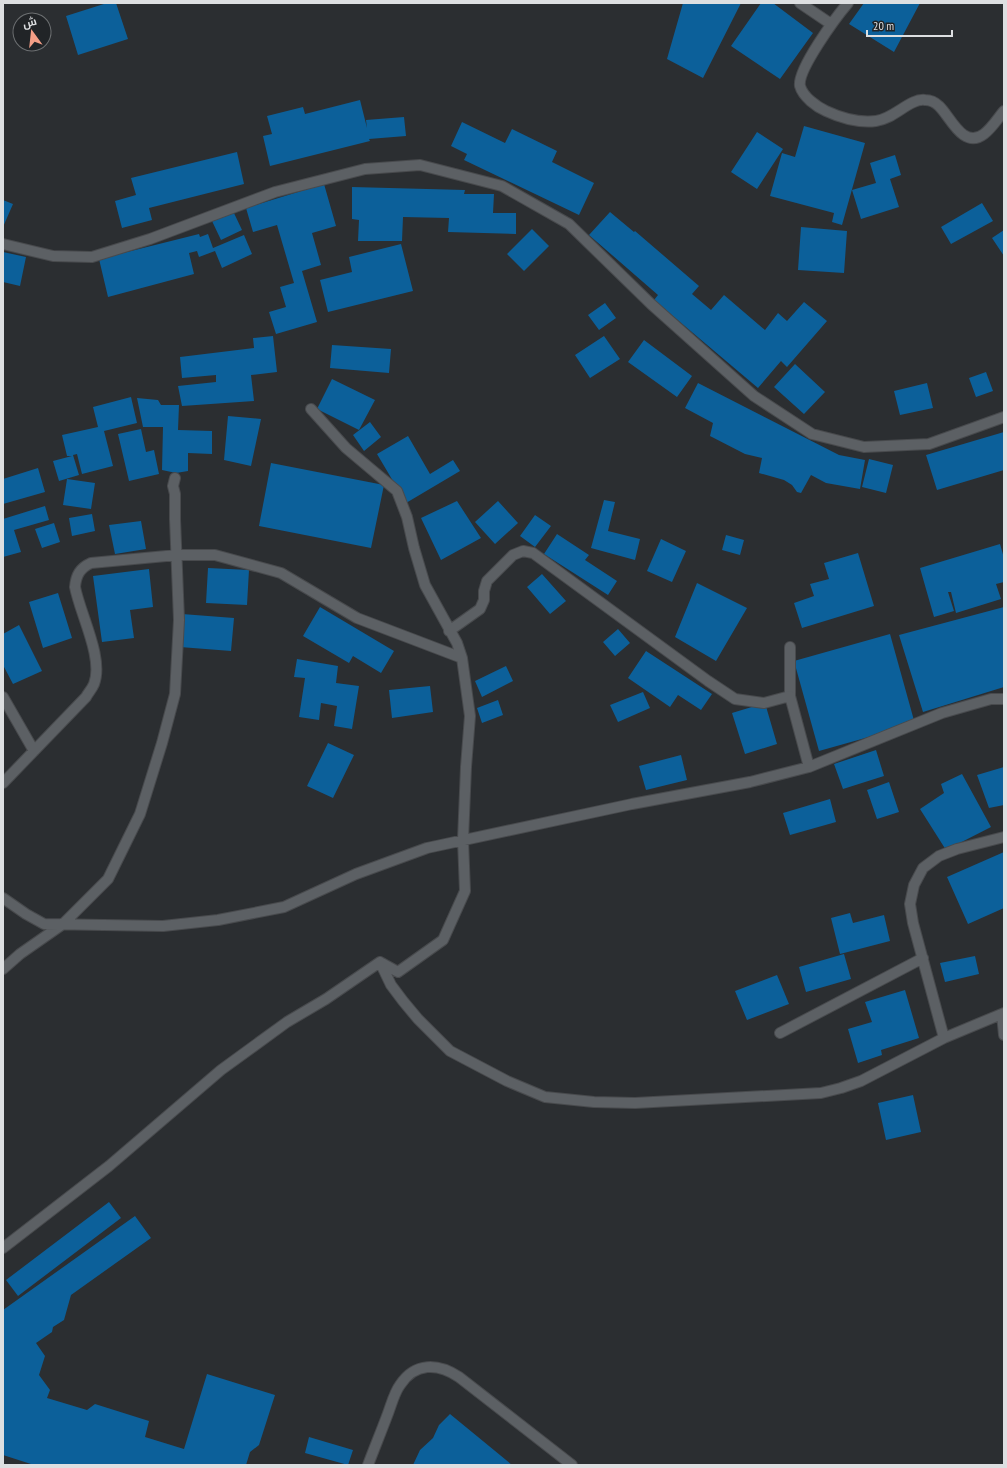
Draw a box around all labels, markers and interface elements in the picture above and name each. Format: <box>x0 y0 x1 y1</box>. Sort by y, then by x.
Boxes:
north arrow <box>12 12 52 52</box>
scale bar <box>867 12 952 38</box>
text: ش <box>21 14 38 31</box>
text: 20 m <box>873 18 894 33</box>

